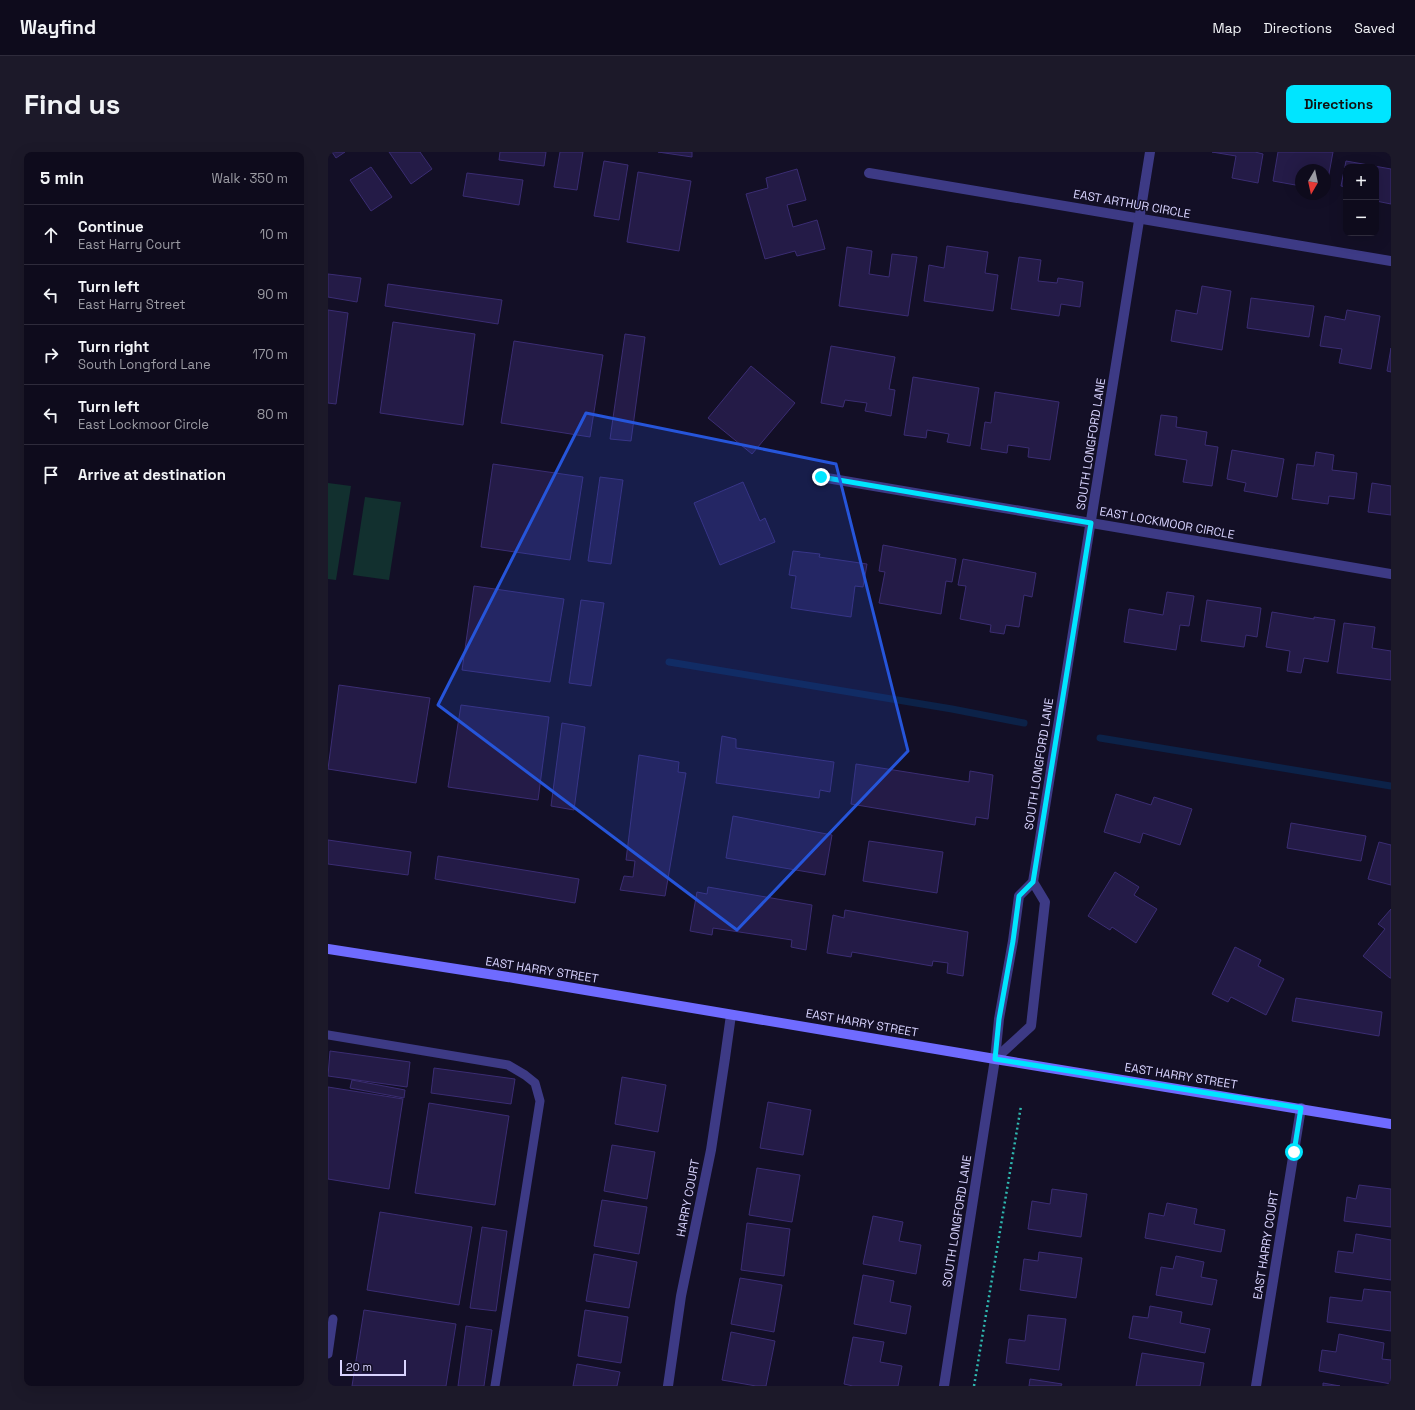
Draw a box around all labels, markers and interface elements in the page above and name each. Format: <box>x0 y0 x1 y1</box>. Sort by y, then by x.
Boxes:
text: Wayfind <box>20 15 96 40</box>
text: Map <box>1212 19 1242 37</box>
text: Directions <box>1264 19 1332 37</box>
text: Saved <box>1354 19 1395 37</box>
button: Directions <box>1286 85 1391 123</box>
text: Find us <box>24 86 121 122</box>
north arrow <box>1295 164 1331 200</box>
map controls <box>1343 164 1379 236</box>
button: + <box>1343 164 1379 200</box>
text: 5 min <box>40 167 84 189</box>
text: Walk · 350 m <box>211 170 288 187</box>
street label: EAST ARTHUR CIRCLE <box>1072 186 1192 222</box>
button: − <box>1343 200 1379 236</box>
text: Continue <box>78 217 144 236</box>
icon: ahead <box>40 224 62 246</box>
text: 10 m <box>260 226 288 243</box>
text: East Harry Court <box>78 236 181 253</box>
text: Turn left <box>78 277 140 296</box>
icon: left <box>40 284 62 306</box>
text: 90 m <box>257 286 288 303</box>
text: East Harry Street <box>78 296 186 313</box>
text: Turn right <box>78 337 149 356</box>
icon: right <box>40 344 62 366</box>
text: 170 m <box>252 346 288 363</box>
text: South Longford Lane <box>78 356 211 373</box>
street label: SOUTH LONGFORD LANE <box>1073 377 1109 511</box>
text: Turn left <box>78 397 140 416</box>
icon: left <box>40 404 62 426</box>
text: 80 m <box>257 406 288 423</box>
text: East Lockmoor Circle <box>78 416 209 433</box>
icon: arrive <box>40 464 62 486</box>
text: Arrive at destination <box>78 465 226 484</box>
route end <box>812 468 830 486</box>
street label: EAST LOCKMOOR CIRCLE <box>1098 503 1236 543</box>
street label: SOUTH LONGFORD LANE <box>1021 697 1057 831</box>
street label: EAST HARRY STREET <box>484 953 600 987</box>
street label: EAST HARRY STREET <box>804 1005 920 1041</box>
street label: EAST HARRY STREET <box>1123 1059 1239 1093</box>
route start <box>1285 1143 1303 1161</box>
street label: SOUTH LONGFORD LANE <box>939 1154 975 1288</box>
street label: HARRY COURT <box>673 1158 703 1238</box>
street label: EAST HARRY COURT <box>1249 1189 1283 1301</box>
scale bar <box>340 1358 406 1377</box>
text: 20 m <box>346 1360 372 1374</box>

